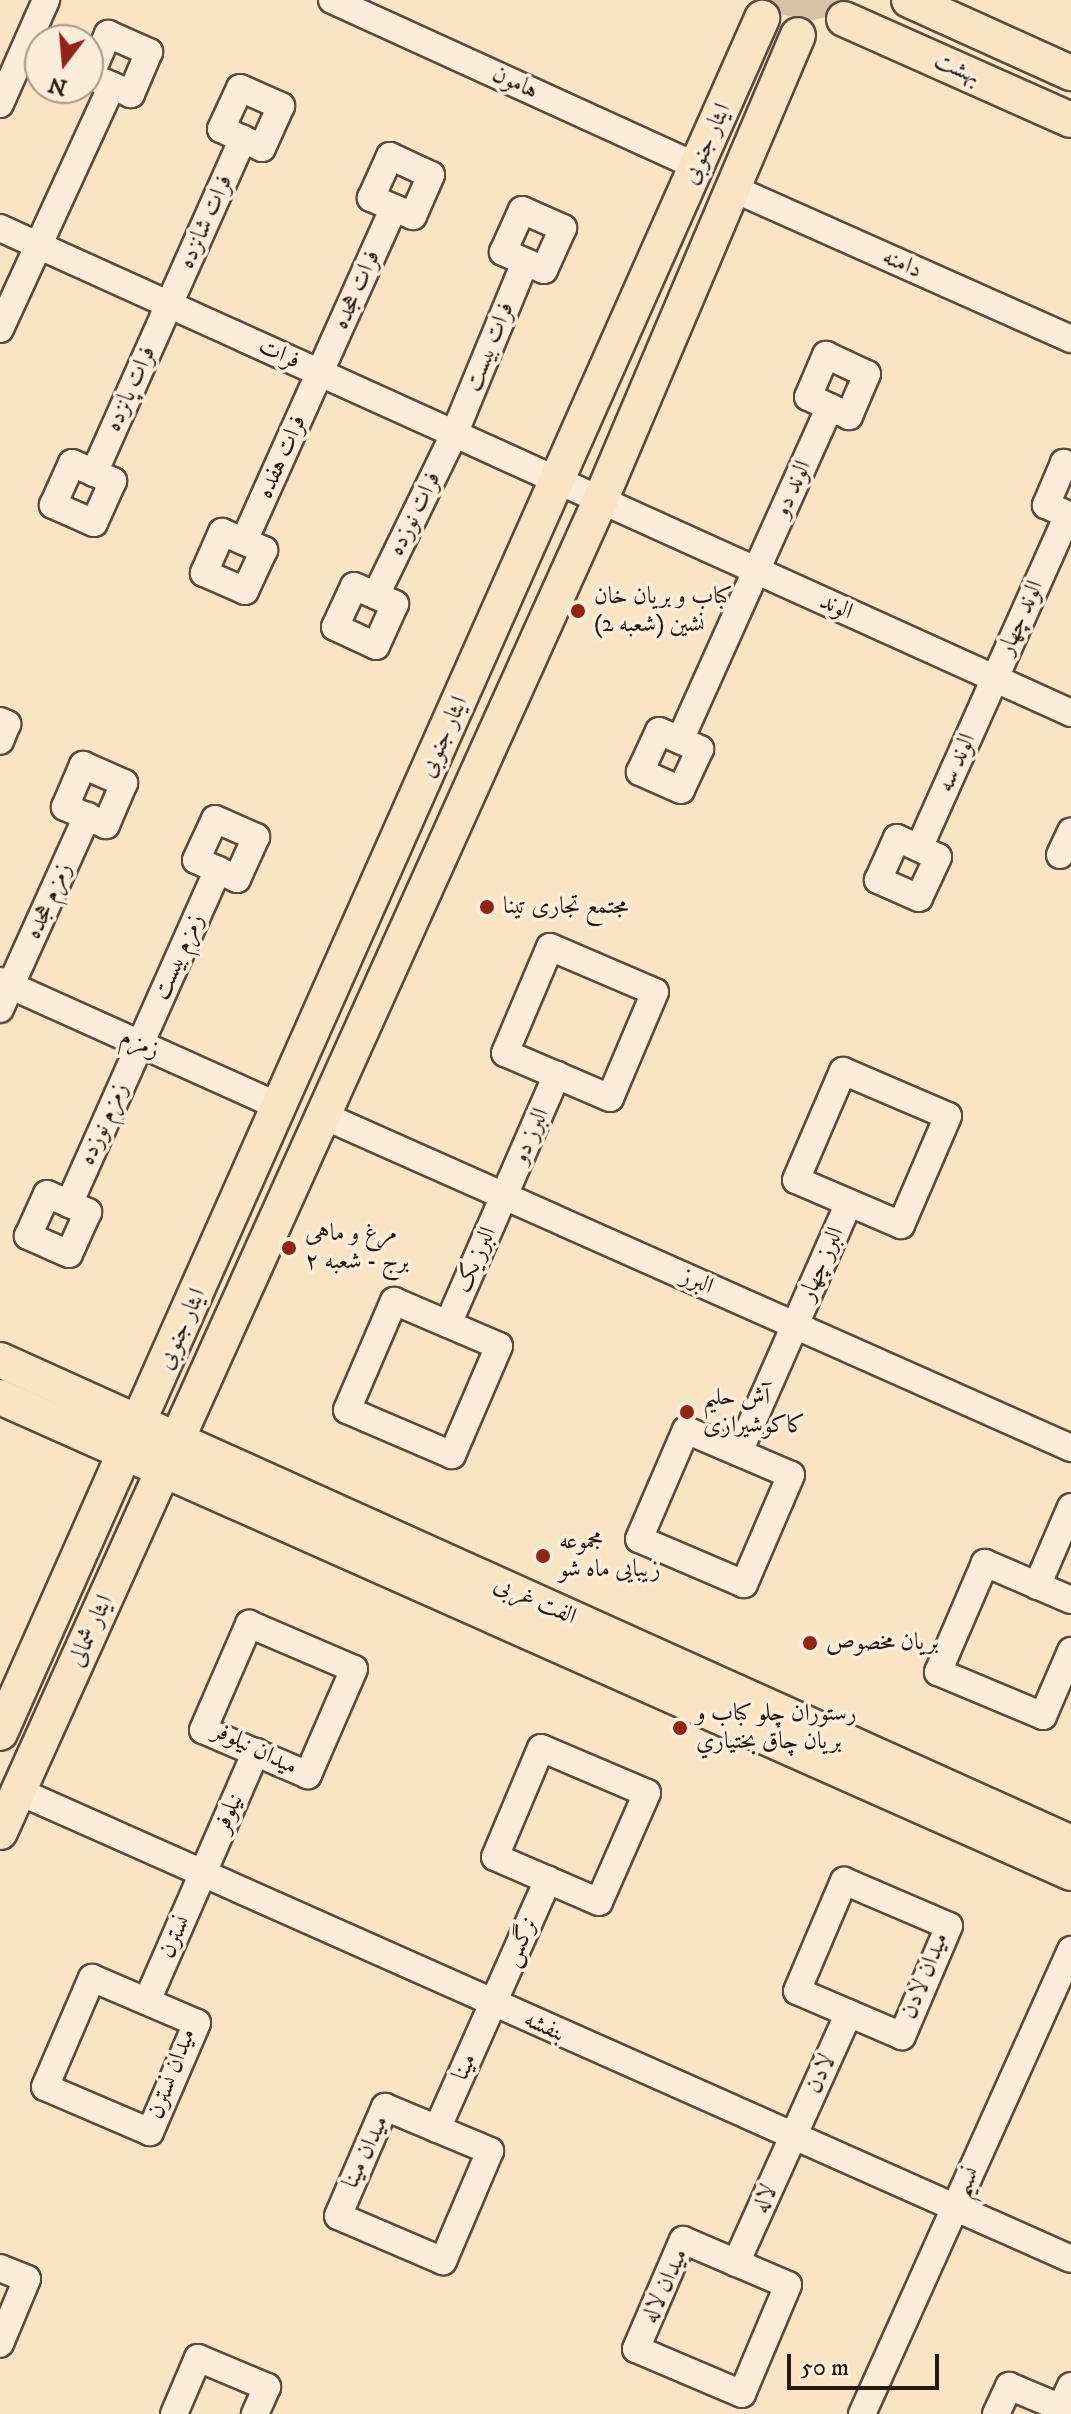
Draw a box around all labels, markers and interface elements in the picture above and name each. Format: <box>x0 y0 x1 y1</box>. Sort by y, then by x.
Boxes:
north arrow <box>24 24 104 104</box>
street label: بهشت <box>929 46 985 92</box>
street label: هامون <box>487 60 543 106</box>
text: N <box>45 70 70 101</box>
street label: ایثار جنوبی <box>676 99 738 189</box>
street label: فرات شانزده <box>173 171 239 273</box>
street label: دامنه <box>878 243 926 285</box>
street label: فرات هجده <box>327 246 387 334</box>
street label: فرات بیست <box>459 298 521 396</box>
street label: فرات <box>254 332 304 376</box>
street label: فرات پانزده <box>99 342 163 436</box>
street label: فرات هفده <box>251 411 313 503</box>
street label: الوند دو <box>768 456 818 522</box>
street label: فرات نوزده <box>382 467 448 561</box>
street label: الوند چهار <box>992 576 1050 660</box>
place label: کباب و بریان خان نشین (شعبه 2) <box>594 583 732 639</box>
street label: الوند <box>815 587 857 627</box>
marker: کباب و بریان خان نشین (شعبه 2) <box>569 602 587 620</box>
street label: ایثار جنوبی <box>413 692 475 782</box>
street label: الوند سه <box>931 729 983 797</box>
street label: زمزم هجده <box>19 858 79 944</box>
place label: مجتمع تجاری تینا <box>503 893 629 921</box>
marker: مجتمع تجاری تینا <box>478 898 496 916</box>
street label: زمزم بیست <box>147 909 211 1005</box>
street label: زمزم <box>116 1023 164 1065</box>
street label: زمزم نوزده <box>73 1078 135 1170</box>
street label: البرز دو <box>506 1104 556 1168</box>
place label: مرغ و ماهی برج - شعبه ۲ <box>305 1220 409 1276</box>
street label: البرز یک <box>449 1223 503 1297</box>
street label: البرز چهار <box>793 1223 851 1305</box>
marker: مرغ و ماهی برج - شعبه ۲ <box>280 1239 298 1257</box>
street label: البرز <box>676 1262 718 1302</box>
street label: ایثار جنوبی <box>151 1284 213 1374</box>
place label: آش حلیم کاکوشیرازی <box>703 1384 806 1440</box>
marker: آش حلیم کاکوشیرازی <box>678 1403 696 1421</box>
place label: مجموعه زیبایی ماه شو <box>559 1528 661 1584</box>
marker: مجموعه زیبایی ماه شو <box>534 1547 552 1565</box>
street label: الفت غربی <box>489 1570 581 1632</box>
street label: ایثار شمالی <box>62 1590 120 1672</box>
place label: بریان مخصوص <box>826 1629 938 1657</box>
marker: بریان مخصوص <box>801 1634 819 1652</box>
place label: رستوران چلو كباب و بريان چاق بختياري <box>696 1700 857 1756</box>
street label: میدان نیلوفر <box>208 1716 302 1782</box>
marker: رستوران چلو كباب و بريان چاق بختياري <box>671 1719 689 1737</box>
street label: نیلوفر <box>208 1789 250 1837</box>
street label: نسترن <box>153 1911 197 1963</box>
street label: نرگس <box>497 1913 545 1971</box>
street label: میدان لادن <box>895 1929 955 2023</box>
street label: بنفشه <box>519 2005 569 2049</box>
street label: میدان نسترن <box>142 2025 202 2123</box>
street label: مینا <box>446 2049 484 2085</box>
street label: لادن <box>800 2050 842 2098</box>
street label: میدان مینا <box>337 2111 395 2193</box>
street label: نسیم <box>948 2162 986 2202</box>
street label: لاله <box>746 2180 784 2218</box>
street label: میدان لاله <box>635 2244 695 2328</box>
scale bar <box>791 2338 943 2388</box>
text: 50 m <box>801 2353 849 2383</box>

